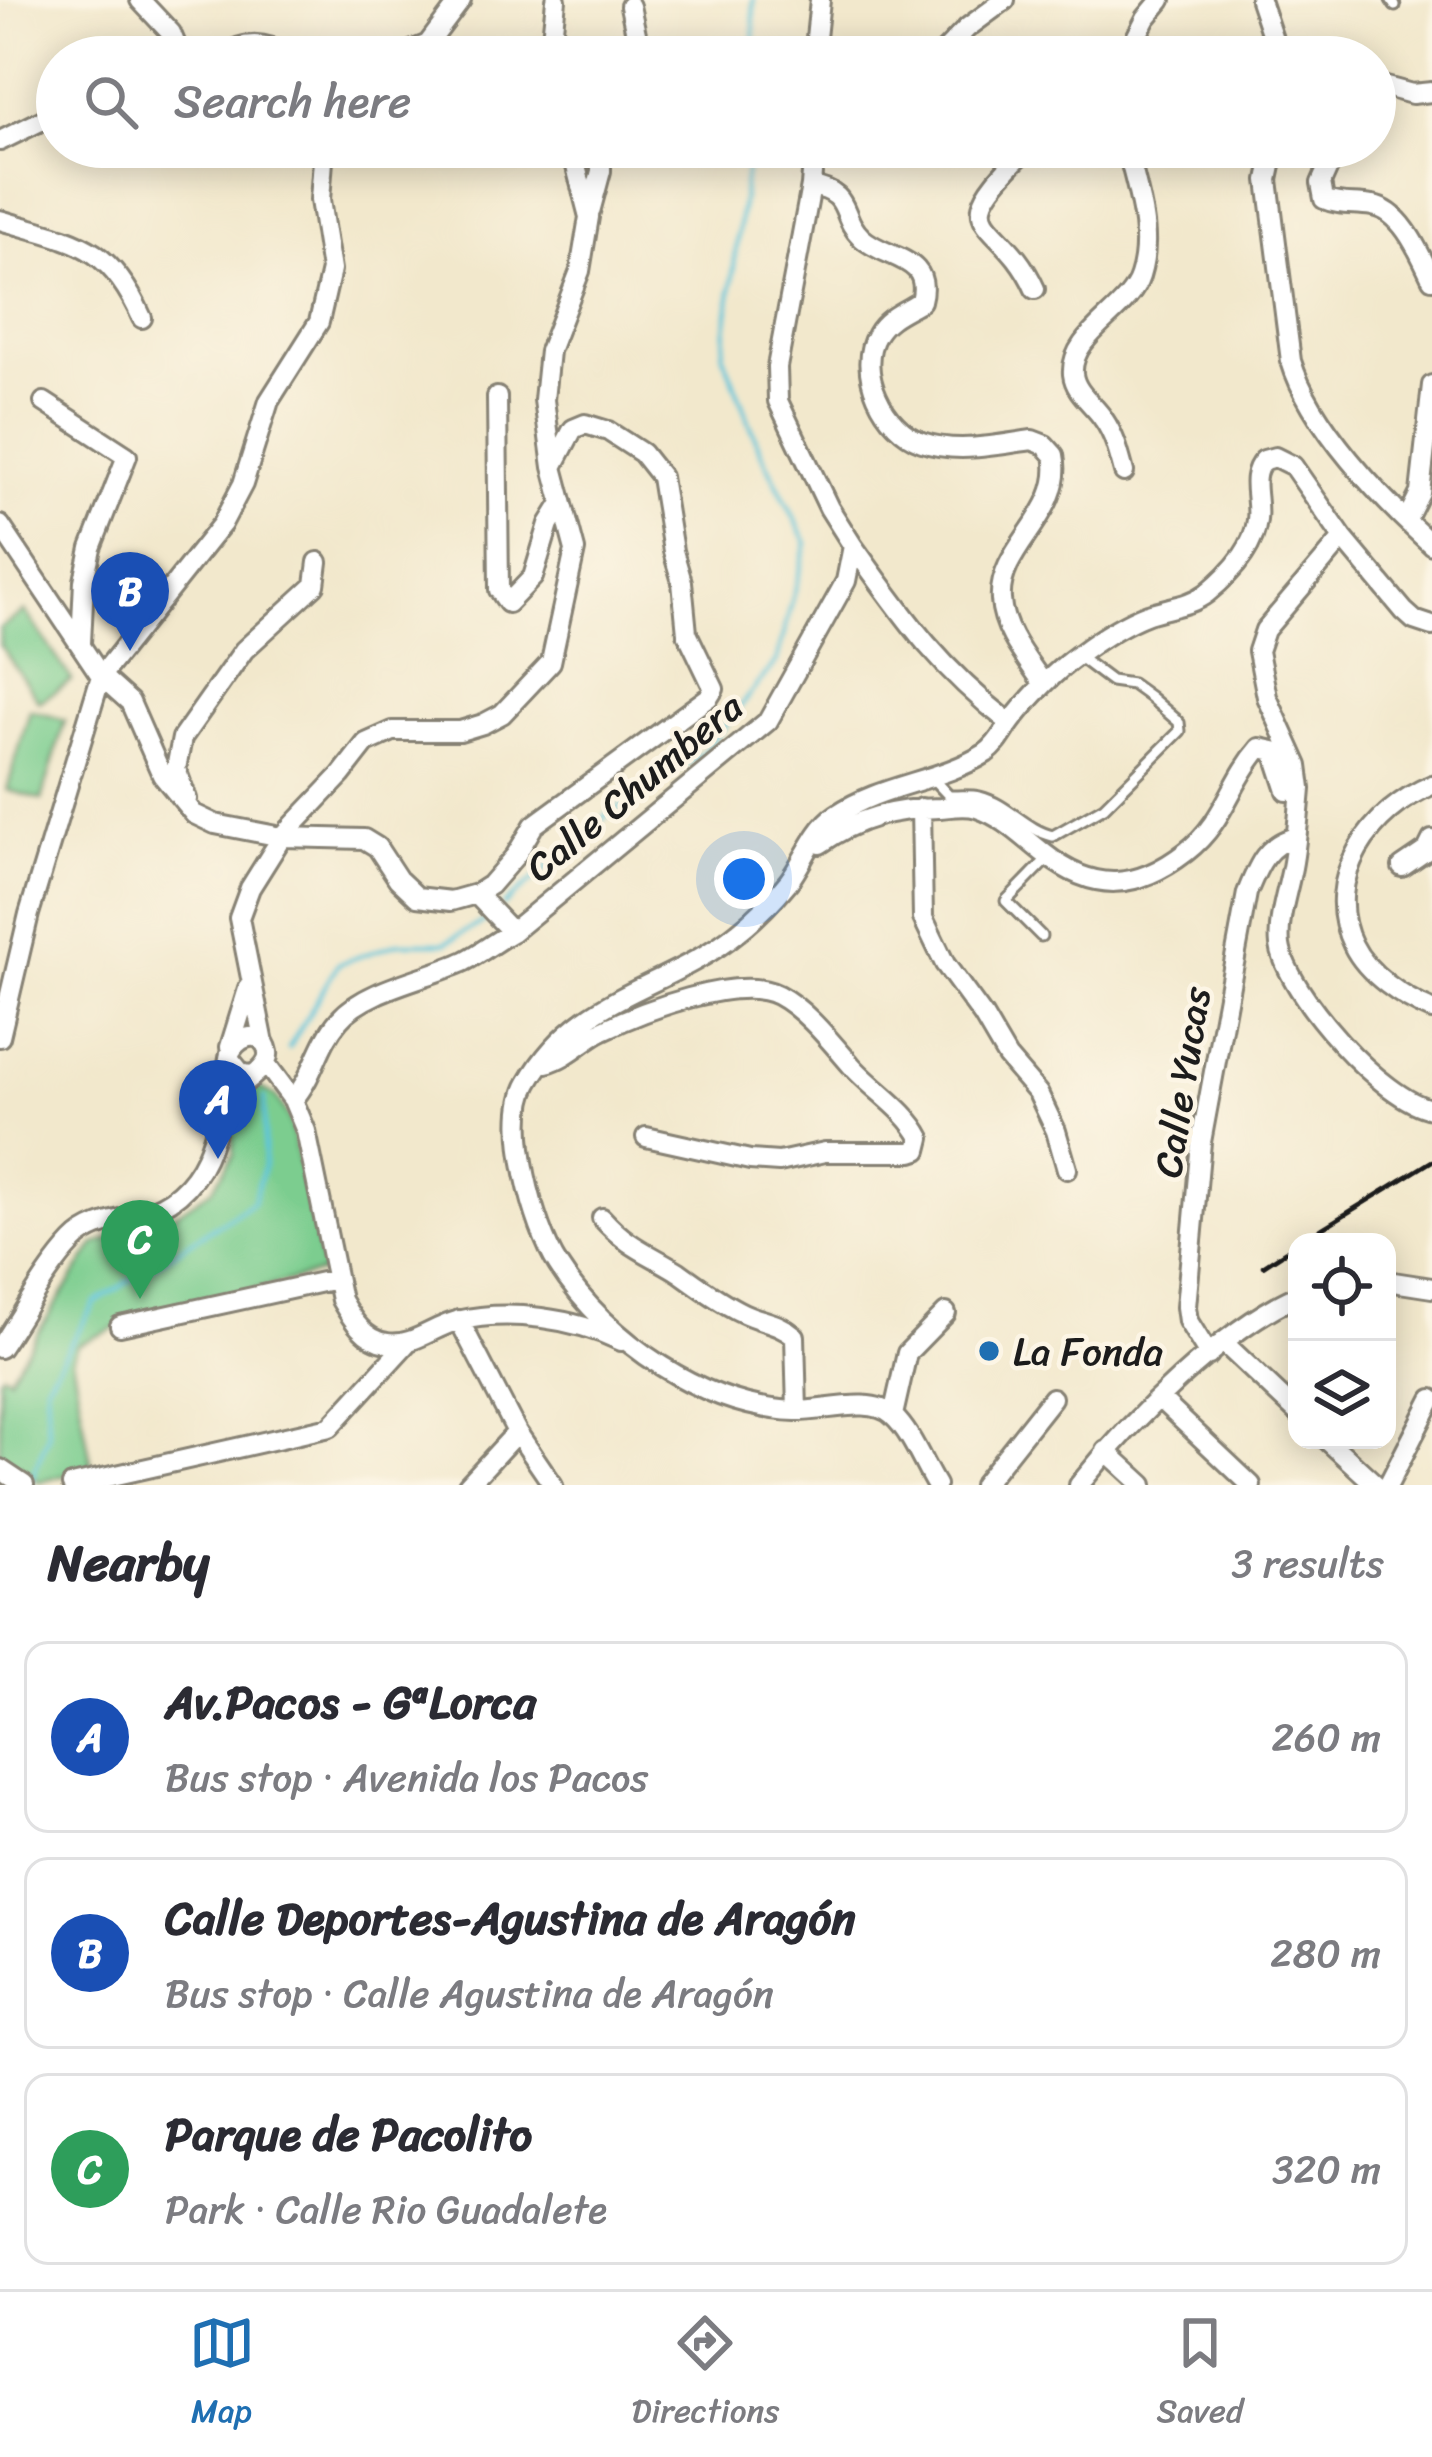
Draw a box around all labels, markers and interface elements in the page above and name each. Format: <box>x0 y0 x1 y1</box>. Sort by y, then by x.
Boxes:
search box <box>36 36 1396 168</box>
text: Search here <box>174 62 411 142</box>
icon: search <box>78 69 144 135</box>
pin: B <box>91 552 169 651</box>
street label: Calle Chumbera <box>509 674 759 900</box>
your location <box>714 849 774 909</box>
street label: Calle Yucas <box>1133 981 1231 1182</box>
pin: A <box>179 1060 257 1159</box>
pin: C <box>101 1200 179 1299</box>
map controls <box>1288 1233 1396 1449</box>
button: locate <box>1288 1233 1396 1341</box>
place label: La Fonda <box>1013 1317 1163 1386</box>
marker: La Fonda <box>976 1338 1002 1364</box>
button: layers <box>1288 1341 1396 1449</box>
text: Nearby <box>48 1518 209 1608</box>
text: 3 results <box>1231 1529 1384 1598</box>
text: Av.Pacos - GªLorca <box>165 1663 536 1743</box>
text: A <box>77 1703 103 1772</box>
text: 260 m <box>1272 1703 1381 1772</box>
text: Bus stop · Avenida los Pacos <box>165 1743 648 1812</box>
text: Calle Deportes-Agustina de Aragón <box>165 1879 856 1959</box>
text: B <box>78 1919 102 1988</box>
text: 280 m <box>1270 1919 1381 1988</box>
text: Bus stop · Calle Agustina de Aragón <box>165 1959 774 2028</box>
text: Parque de Pacolito <box>165 2095 532 2175</box>
text: C <box>78 2135 102 2204</box>
text: 320 m <box>1272 2135 1381 2204</box>
text: Park · Calle Rio Guadalete <box>165 2175 607 2244</box>
tab: Map <box>189 2310 255 2440</box>
tab: Directions <box>632 2310 779 2440</box>
tab: Saved <box>1156 2310 1243 2440</box>

